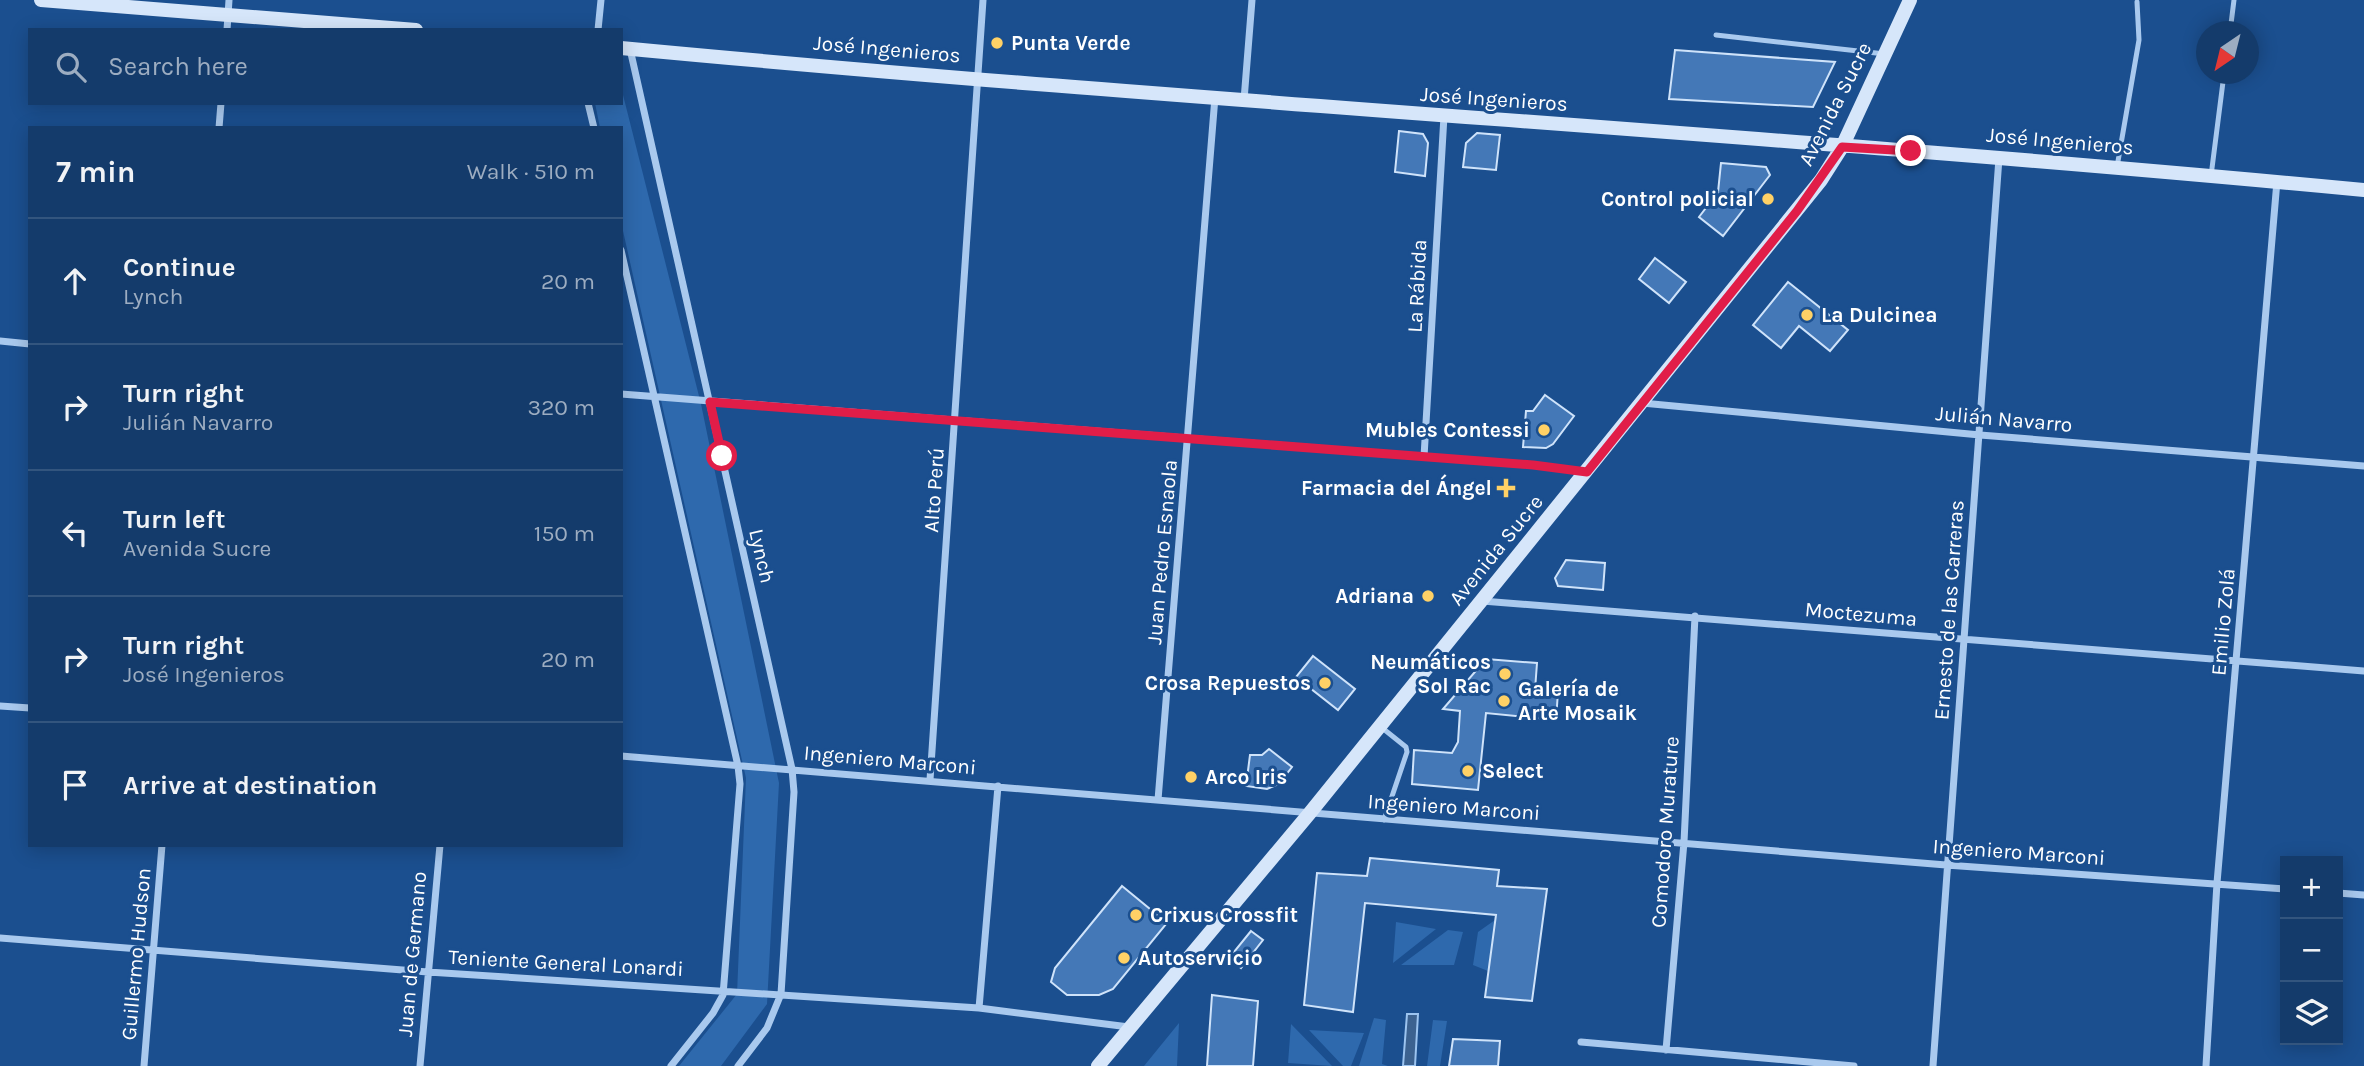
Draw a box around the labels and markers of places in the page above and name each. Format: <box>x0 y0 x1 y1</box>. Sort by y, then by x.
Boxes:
place label: Punta Verde <box>1011 31 1131 55</box>
marker: Punta Verde <box>989 35 1005 51</box>
place label: Control policial <box>1601 187 1754 211</box>
marker: Control policial <box>1760 191 1776 207</box>
place label: La Dulcinea <box>1821 303 1937 327</box>
marker: La Dulcinea <box>1799 307 1815 323</box>
place label: Mubles Contessi <box>1365 418 1530 442</box>
marker: Mubles Contessi <box>1536 422 1552 438</box>
place label: Farmacia del Ángel <box>1301 474 1492 500</box>
marker: Farmacia del Ángel <box>1498 480 1514 496</box>
place label: Adriana <box>1335 584 1414 608</box>
marker: Adriana <box>1420 588 1436 604</box>
place label: Neumáticos Sol Rac <box>1370 650 1491 698</box>
marker: Neumáticos Sol Rac <box>1497 666 1513 682</box>
place label: Crosa Repuestos <box>1145 671 1311 695</box>
marker: Crosa Repuestos <box>1317 675 1333 691</box>
place label: Galería de Arte Mosaik <box>1518 677 1638 725</box>
marker: Galería de Arte Mosaik <box>1496 693 1512 709</box>
place label: Select <box>1482 759 1543 783</box>
marker: Select <box>1460 763 1476 779</box>
place label: Arco Iris <box>1205 765 1287 789</box>
marker: Arco Iris <box>1183 769 1199 785</box>
place label: Crixus Crossfit <box>1150 903 1298 927</box>
marker: Crixus Crossfit <box>1128 907 1144 923</box>
place label: Autoservicio <box>1138 946 1263 970</box>
marker: Autoservicio <box>1116 950 1132 966</box>

